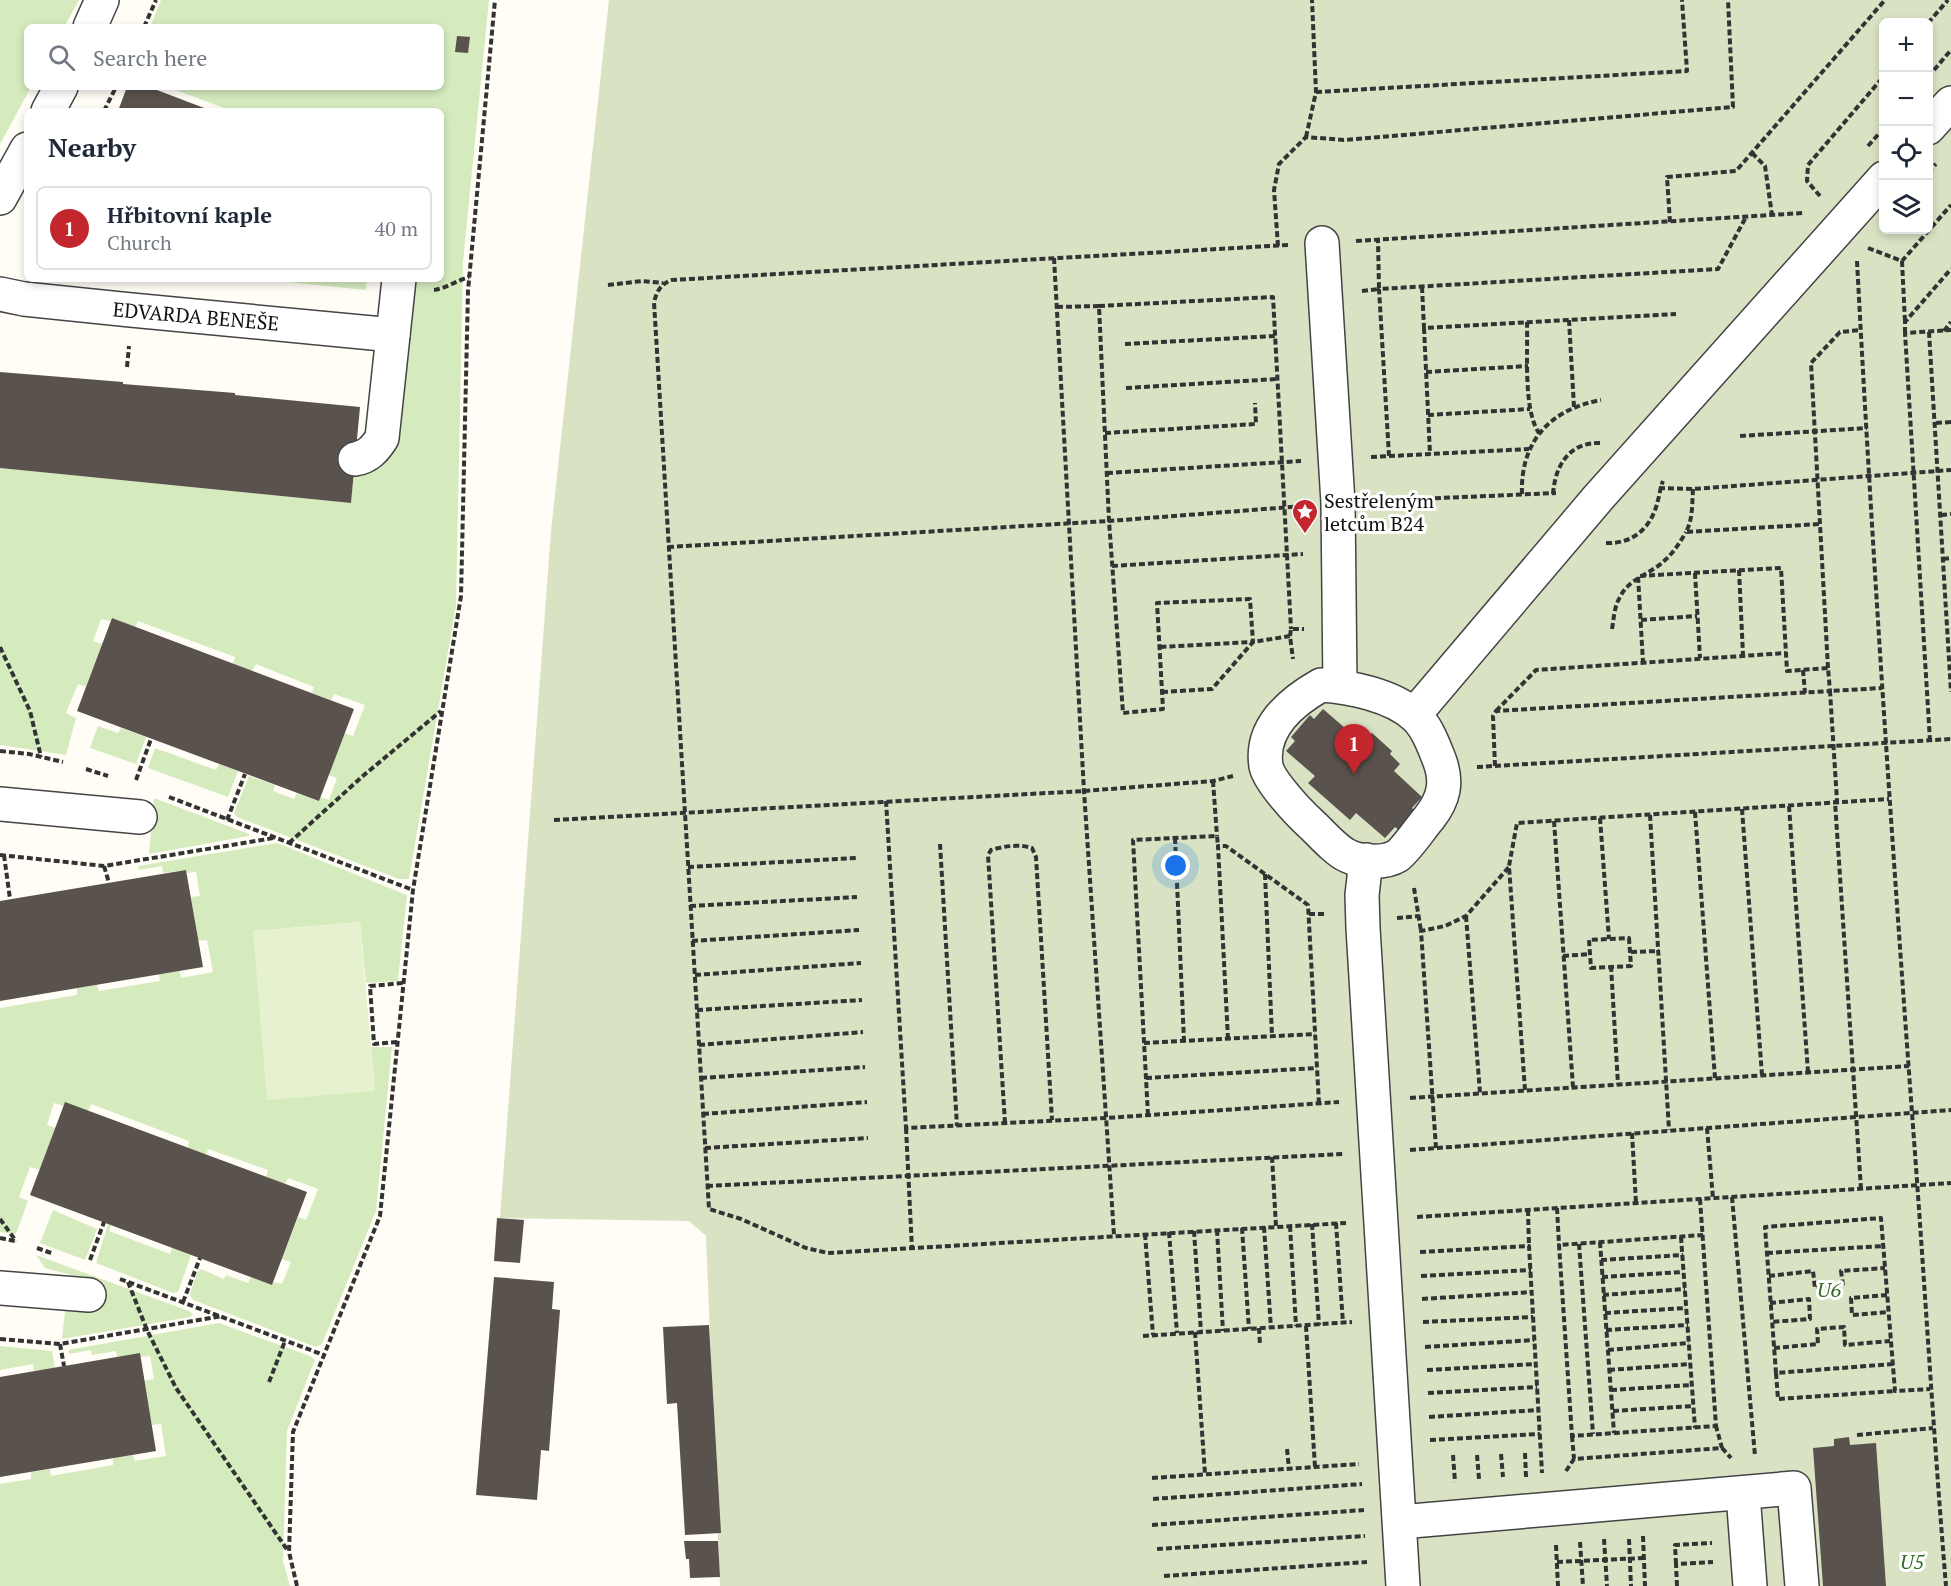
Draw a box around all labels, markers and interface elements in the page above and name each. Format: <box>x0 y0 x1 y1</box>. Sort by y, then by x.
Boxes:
map controls <box>1879 18 1933 234</box>
button: + <box>1879 18 1933 72</box>
search box <box>24 24 444 90</box>
icon: search <box>45 41 78 74</box>
text: Search here <box>93 43 207 72</box>
button: − <box>1879 72 1933 126</box>
button: locate <box>1879 126 1933 180</box>
text: Nearby <box>48 130 136 164</box>
button: layers <box>1879 180 1933 234</box>
text: Hřbitovní kaple <box>107 200 272 229</box>
text: 1 <box>64 215 75 242</box>
text: 40 m <box>375 215 418 242</box>
text: Church <box>107 229 172 256</box>
street label: EDVARDA BENEŠE <box>112 295 280 337</box>
place label: Sestřeleným letcům B24 <box>1324 487 1434 537</box>
place icon: Sestřeleným letcům B24 <box>1290 497 1320 535</box>
pin: 1 <box>1334 724 1374 774</box>
your location <box>1161 851 1190 880</box>
park label: U6 <box>1817 1276 1841 1303</box>
park label: U5 <box>1900 1548 1925 1575</box>

